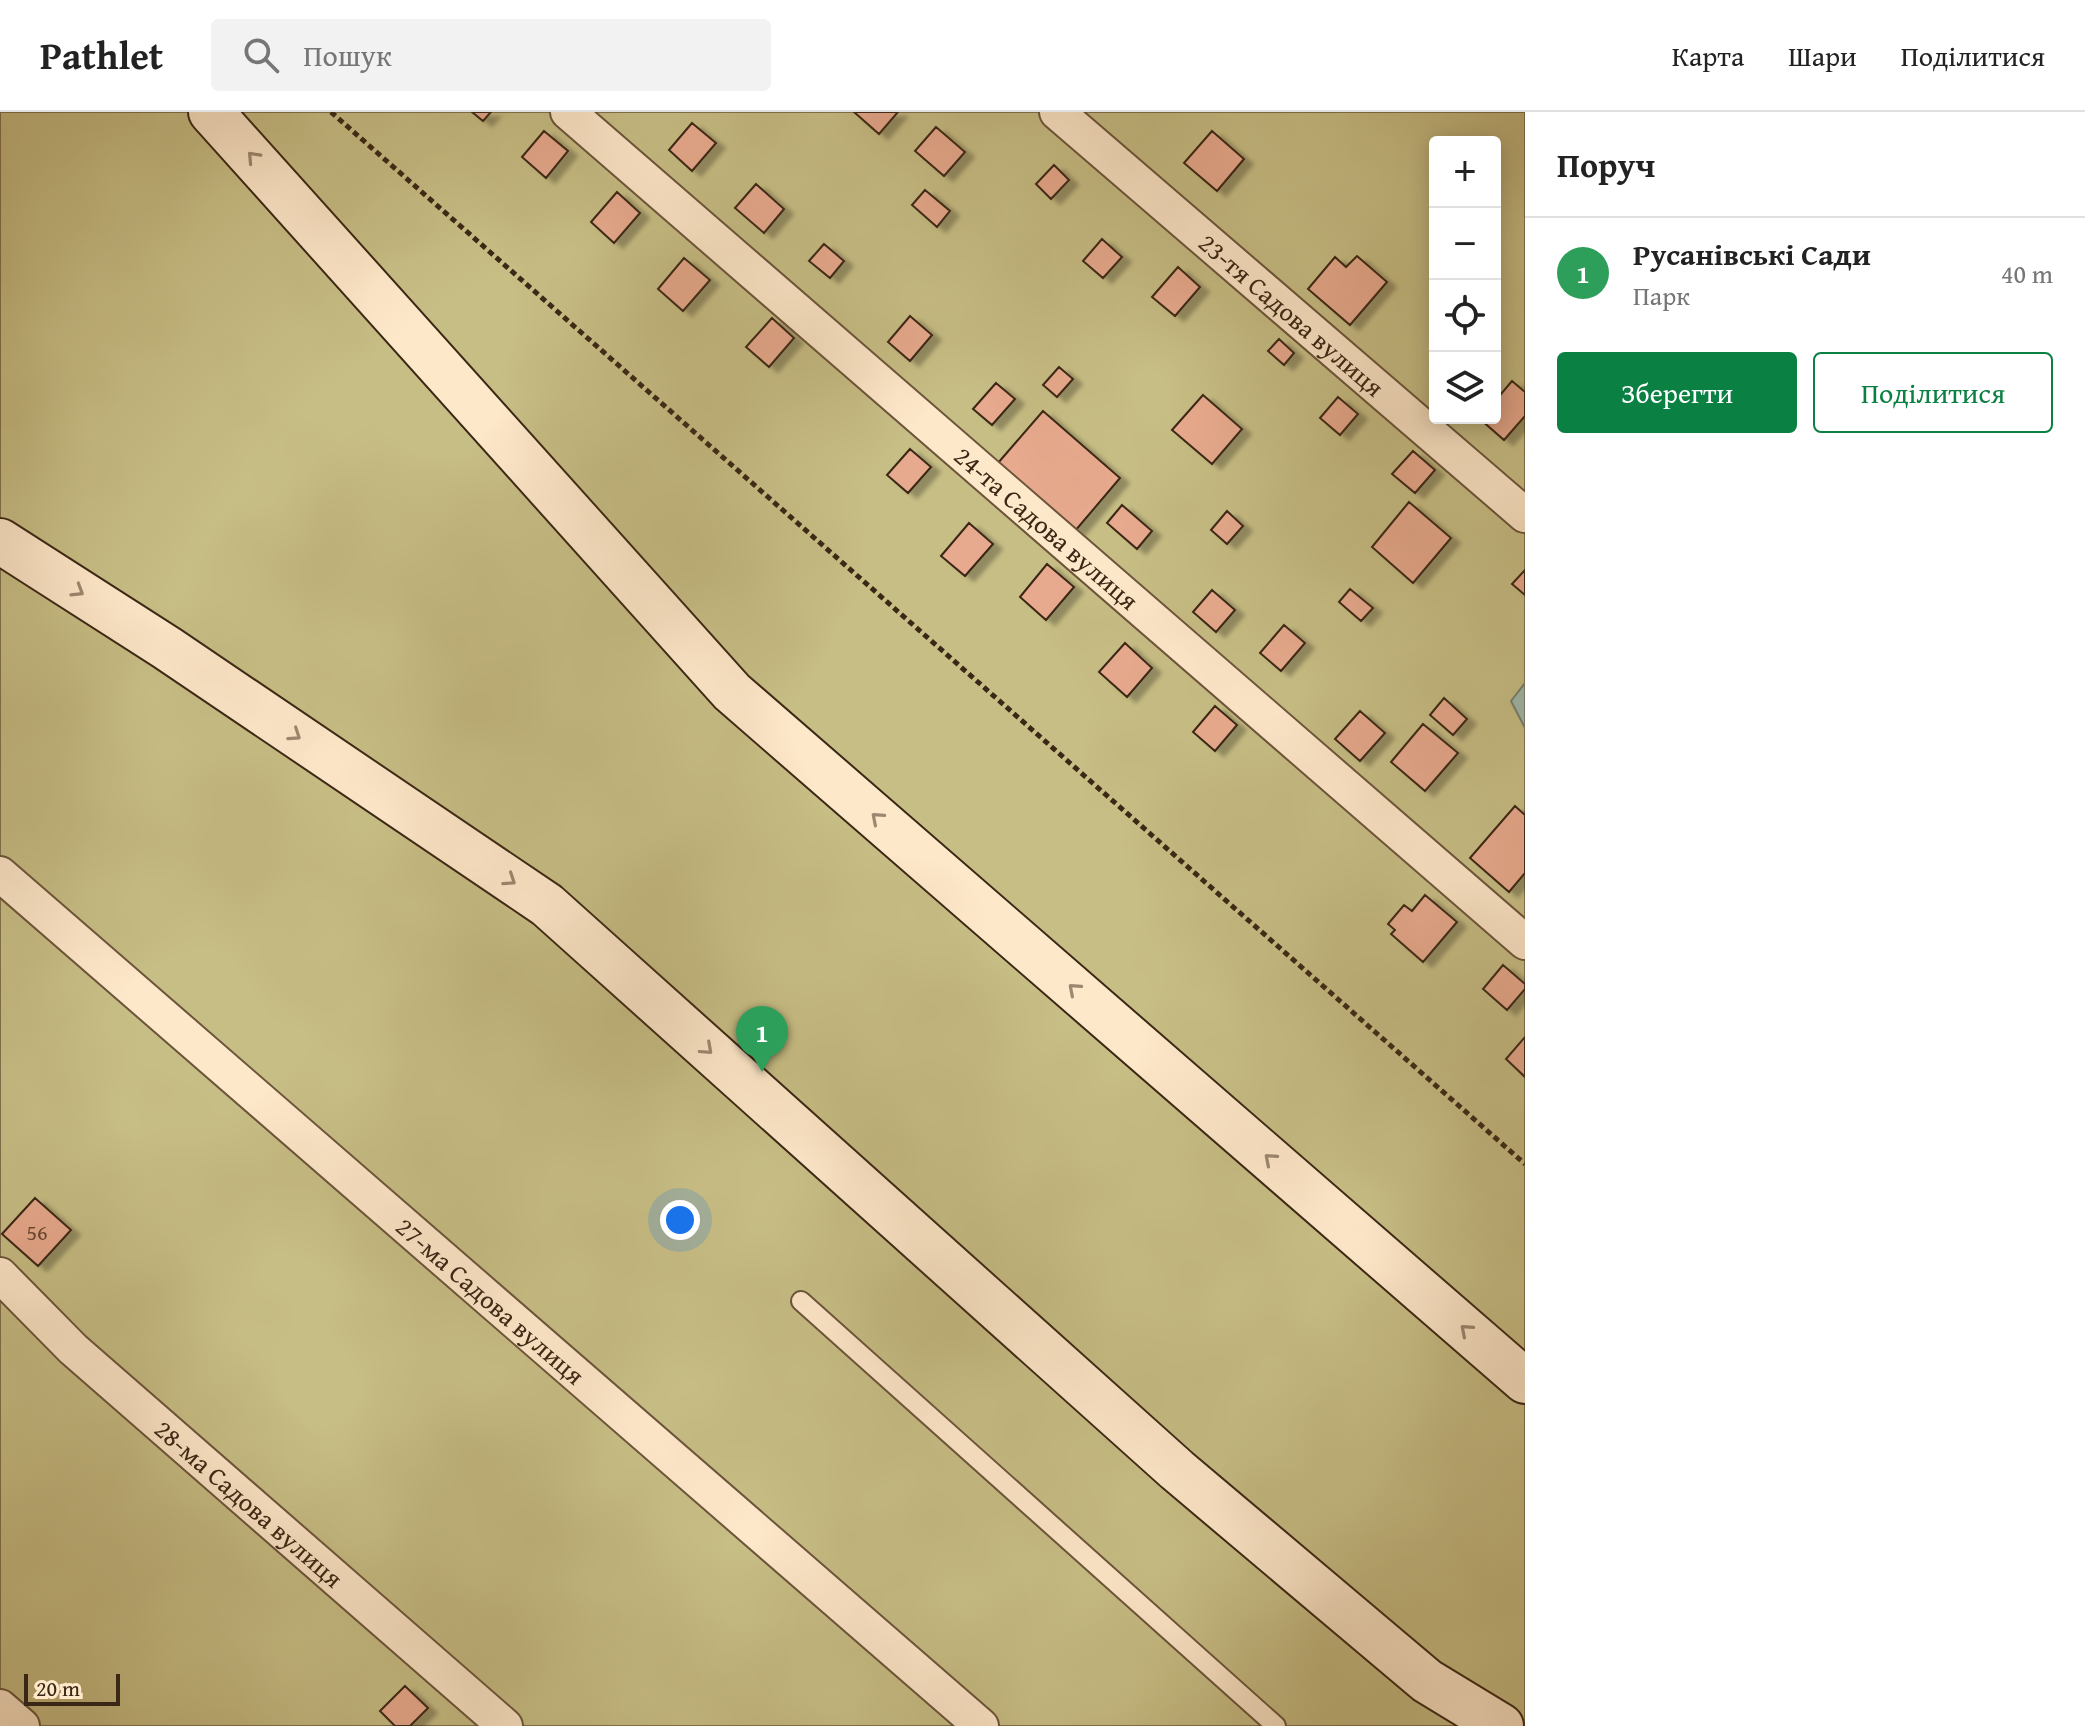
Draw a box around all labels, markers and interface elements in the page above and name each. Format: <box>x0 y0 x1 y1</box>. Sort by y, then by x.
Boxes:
search box <box>211 19 771 91</box>
text: Pathlet <box>40 27 163 83</box>
icon: search <box>239 33 283 77</box>
text: Пошук <box>303 33 392 77</box>
text: Карта <box>1672 35 1744 76</box>
text: Шари <box>1788 35 1857 76</box>
text: Поділитися <box>1901 35 2045 76</box>
map controls <box>1429 136 1501 424</box>
button: + <box>1429 136 1501 208</box>
text: Поруч <box>1557 140 1655 189</box>
one-way arrow <box>248 151 262 166</box>
button: − <box>1429 208 1501 280</box>
street label: 23-тя Садова вулиця <box>1191 223 1393 405</box>
text: Русанівські Сади <box>1633 232 1871 276</box>
text: 1 <box>1576 254 1590 293</box>
text: 40 m <box>2001 254 2053 293</box>
text: Парк <box>1633 276 1690 315</box>
button: locate <box>1429 280 1501 352</box>
button: layers <box>1429 352 1501 424</box>
button: Зберегти <box>1557 352 1797 433</box>
button: Поділитися <box>1813 352 2053 433</box>
street label: 24-та Садова вулиця <box>946 436 1148 619</box>
one-way arrow <box>69 582 83 597</box>
one-way arrow <box>286 725 300 740</box>
one-way arrow <box>872 813 887 828</box>
one-way arrow <box>501 871 515 886</box>
one-way arrow <box>1068 984 1083 999</box>
pin: 1 <box>736 1006 788 1072</box>
one-way arrow <box>698 1040 713 1054</box>
one-way arrow <box>1264 1154 1279 1169</box>
your location <box>660 1200 700 1240</box>
street label: 27-ма Садова вулиця <box>388 1207 594 1393</box>
house number: 56 <box>26 1216 48 1248</box>
one-way arrow <box>1461 1325 1476 1340</box>
street label: 28-ма Садова вулиця <box>146 1410 352 1596</box>
scale bar <box>24 1670 120 1706</box>
text: 20 m <box>36 1672 80 1704</box>

